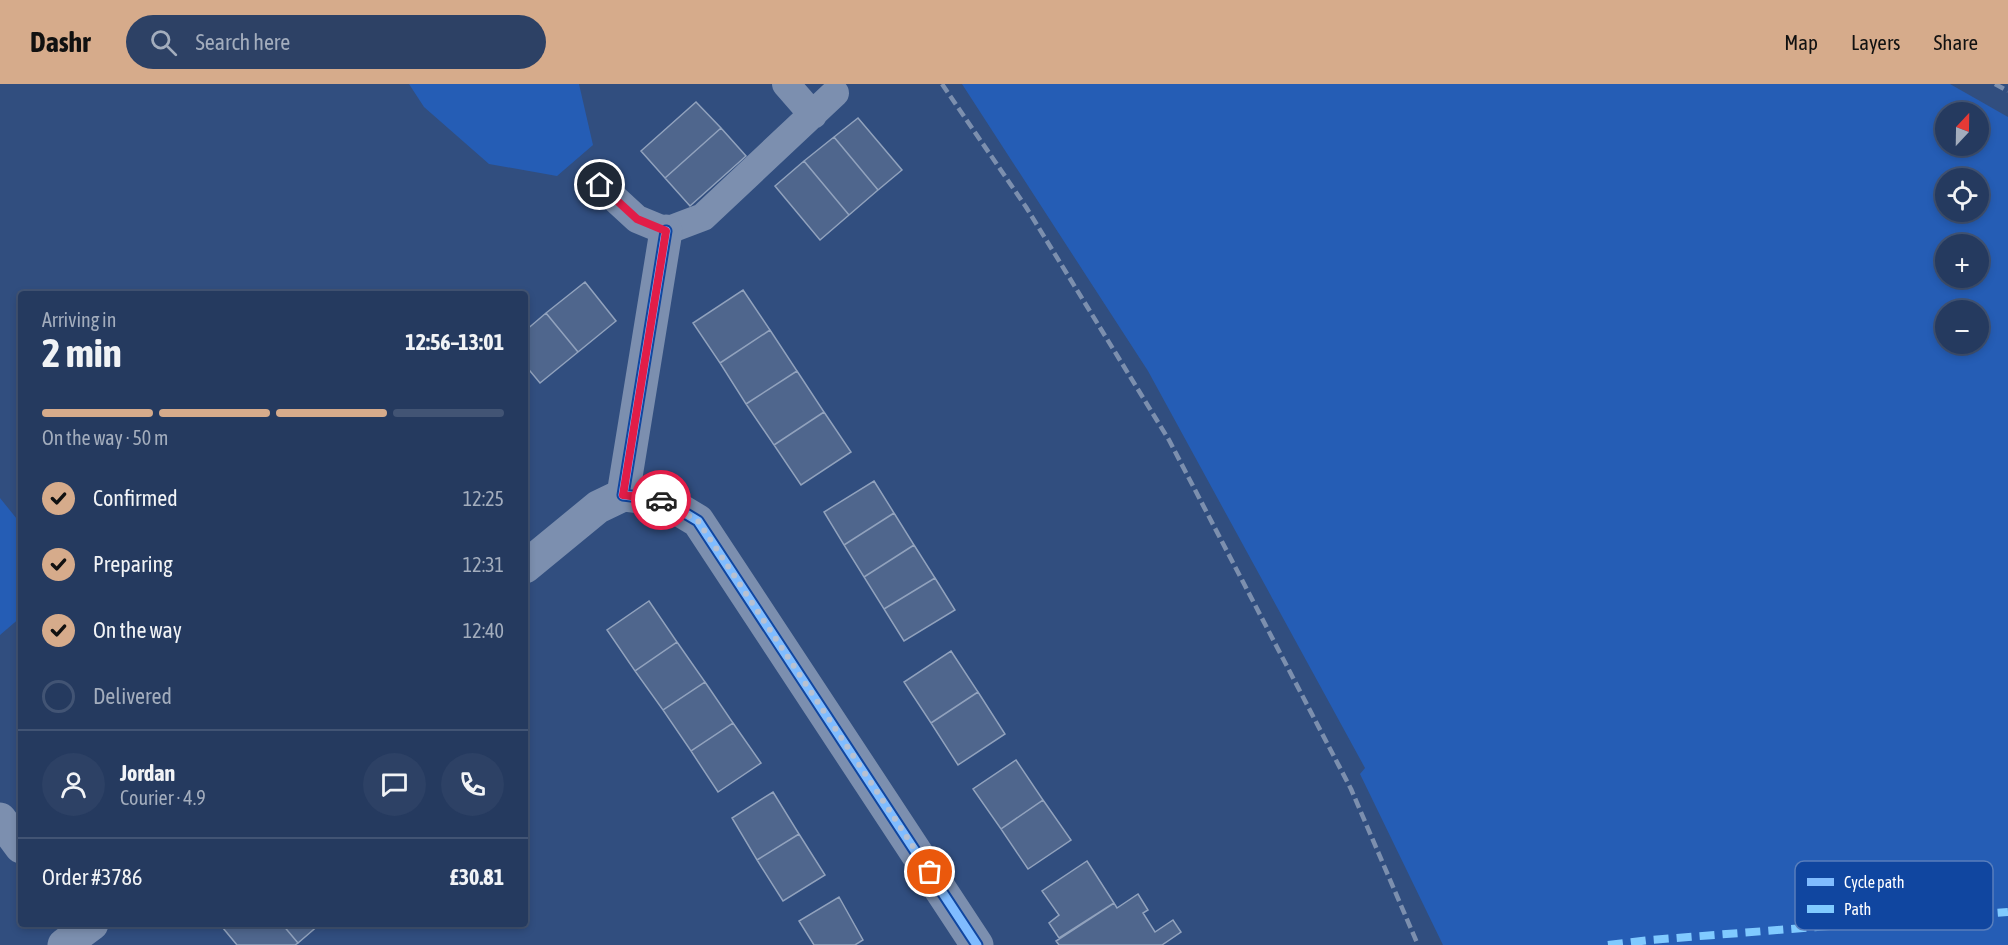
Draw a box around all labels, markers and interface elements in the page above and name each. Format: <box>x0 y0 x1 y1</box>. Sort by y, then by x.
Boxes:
search box <box>126 15 546 69</box>
text: Dashr <box>30 26 90 58</box>
icon: search <box>147 26 180 59</box>
text: Search here <box>195 29 290 55</box>
text: Map <box>1784 30 1818 54</box>
text: Layers <box>1851 30 1901 54</box>
text: Share <box>1934 30 1978 54</box>
north arrow <box>1935 102 1989 156</box>
map controls <box>1935 102 1989 354</box>
pin <box>574 159 625 210</box>
icon: home <box>583 168 616 201</box>
button: locate <box>1935 168 1989 222</box>
button: + <box>1935 234 1989 288</box>
button: − <box>1935 300 1989 354</box>
text: Arriving in <box>42 308 116 331</box>
text: 12:56–13:01 <box>405 329 504 355</box>
text: 2 min <box>42 331 122 375</box>
text: On the way · 50 m <box>42 426 168 449</box>
courier <box>631 470 691 530</box>
icon: check <box>42 482 75 515</box>
icon: car <box>645 484 678 517</box>
text: Confirmed <box>93 485 178 511</box>
text: 12:25 <box>463 487 504 510</box>
icon: check <box>42 548 75 581</box>
text: Preparing <box>93 551 173 577</box>
text: 12:31 <box>463 553 504 576</box>
icon: check <box>42 614 75 647</box>
text: On the way <box>93 617 182 643</box>
text: 12:40 <box>463 619 504 642</box>
text: Delivered <box>93 683 172 709</box>
button: person <box>42 753 105 816</box>
button: chat <box>363 753 426 816</box>
button: phone <box>441 753 504 816</box>
text: Jordan <box>120 760 175 786</box>
text: Courier · 4.9 <box>120 786 206 809</box>
pin <box>904 846 955 897</box>
icon: bag <box>913 855 946 888</box>
legend <box>1795 861 1993 930</box>
text: Order #3786 <box>42 864 142 890</box>
text: £30.81 <box>449 864 504 890</box>
text: Cycle path <box>1844 873 1904 892</box>
text: Path <box>1844 900 1871 918</box>

